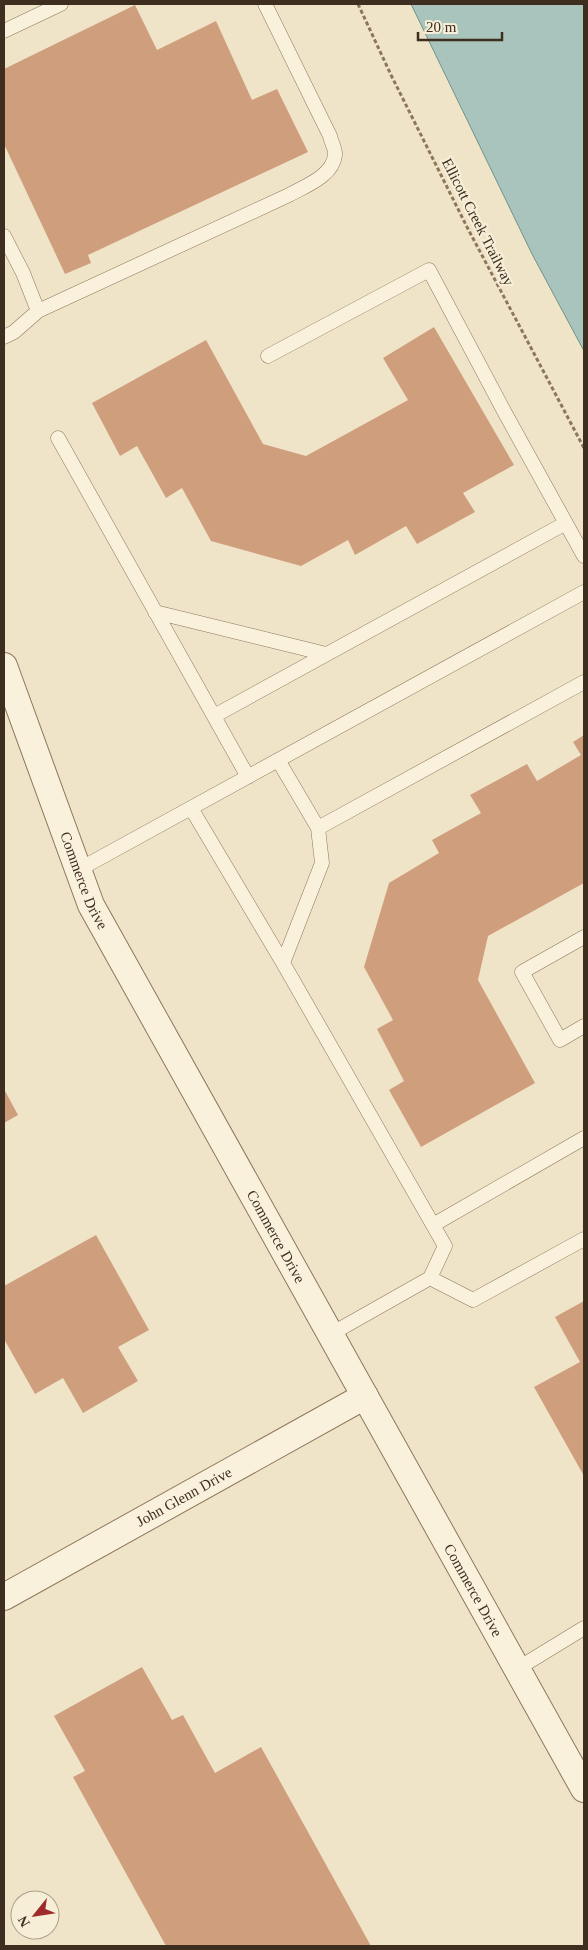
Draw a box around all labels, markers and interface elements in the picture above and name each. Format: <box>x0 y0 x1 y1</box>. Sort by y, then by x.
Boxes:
scale bar <box>418 10 502 42</box>
text: 20 m <box>426 19 457 35</box>
street label: Ellicott Creek Trailway <box>439 156 517 289</box>
street label: Commerce Drive <box>57 830 111 932</box>
street label: Commerce Drive <box>244 1187 308 1286</box>
street label: John Glenn Drive <box>133 1464 235 1530</box>
street label: Commerce Drive <box>441 1541 506 1640</box>
north arrow <box>10 1890 60 1940</box>
text: N <box>15 1913 33 1929</box>

